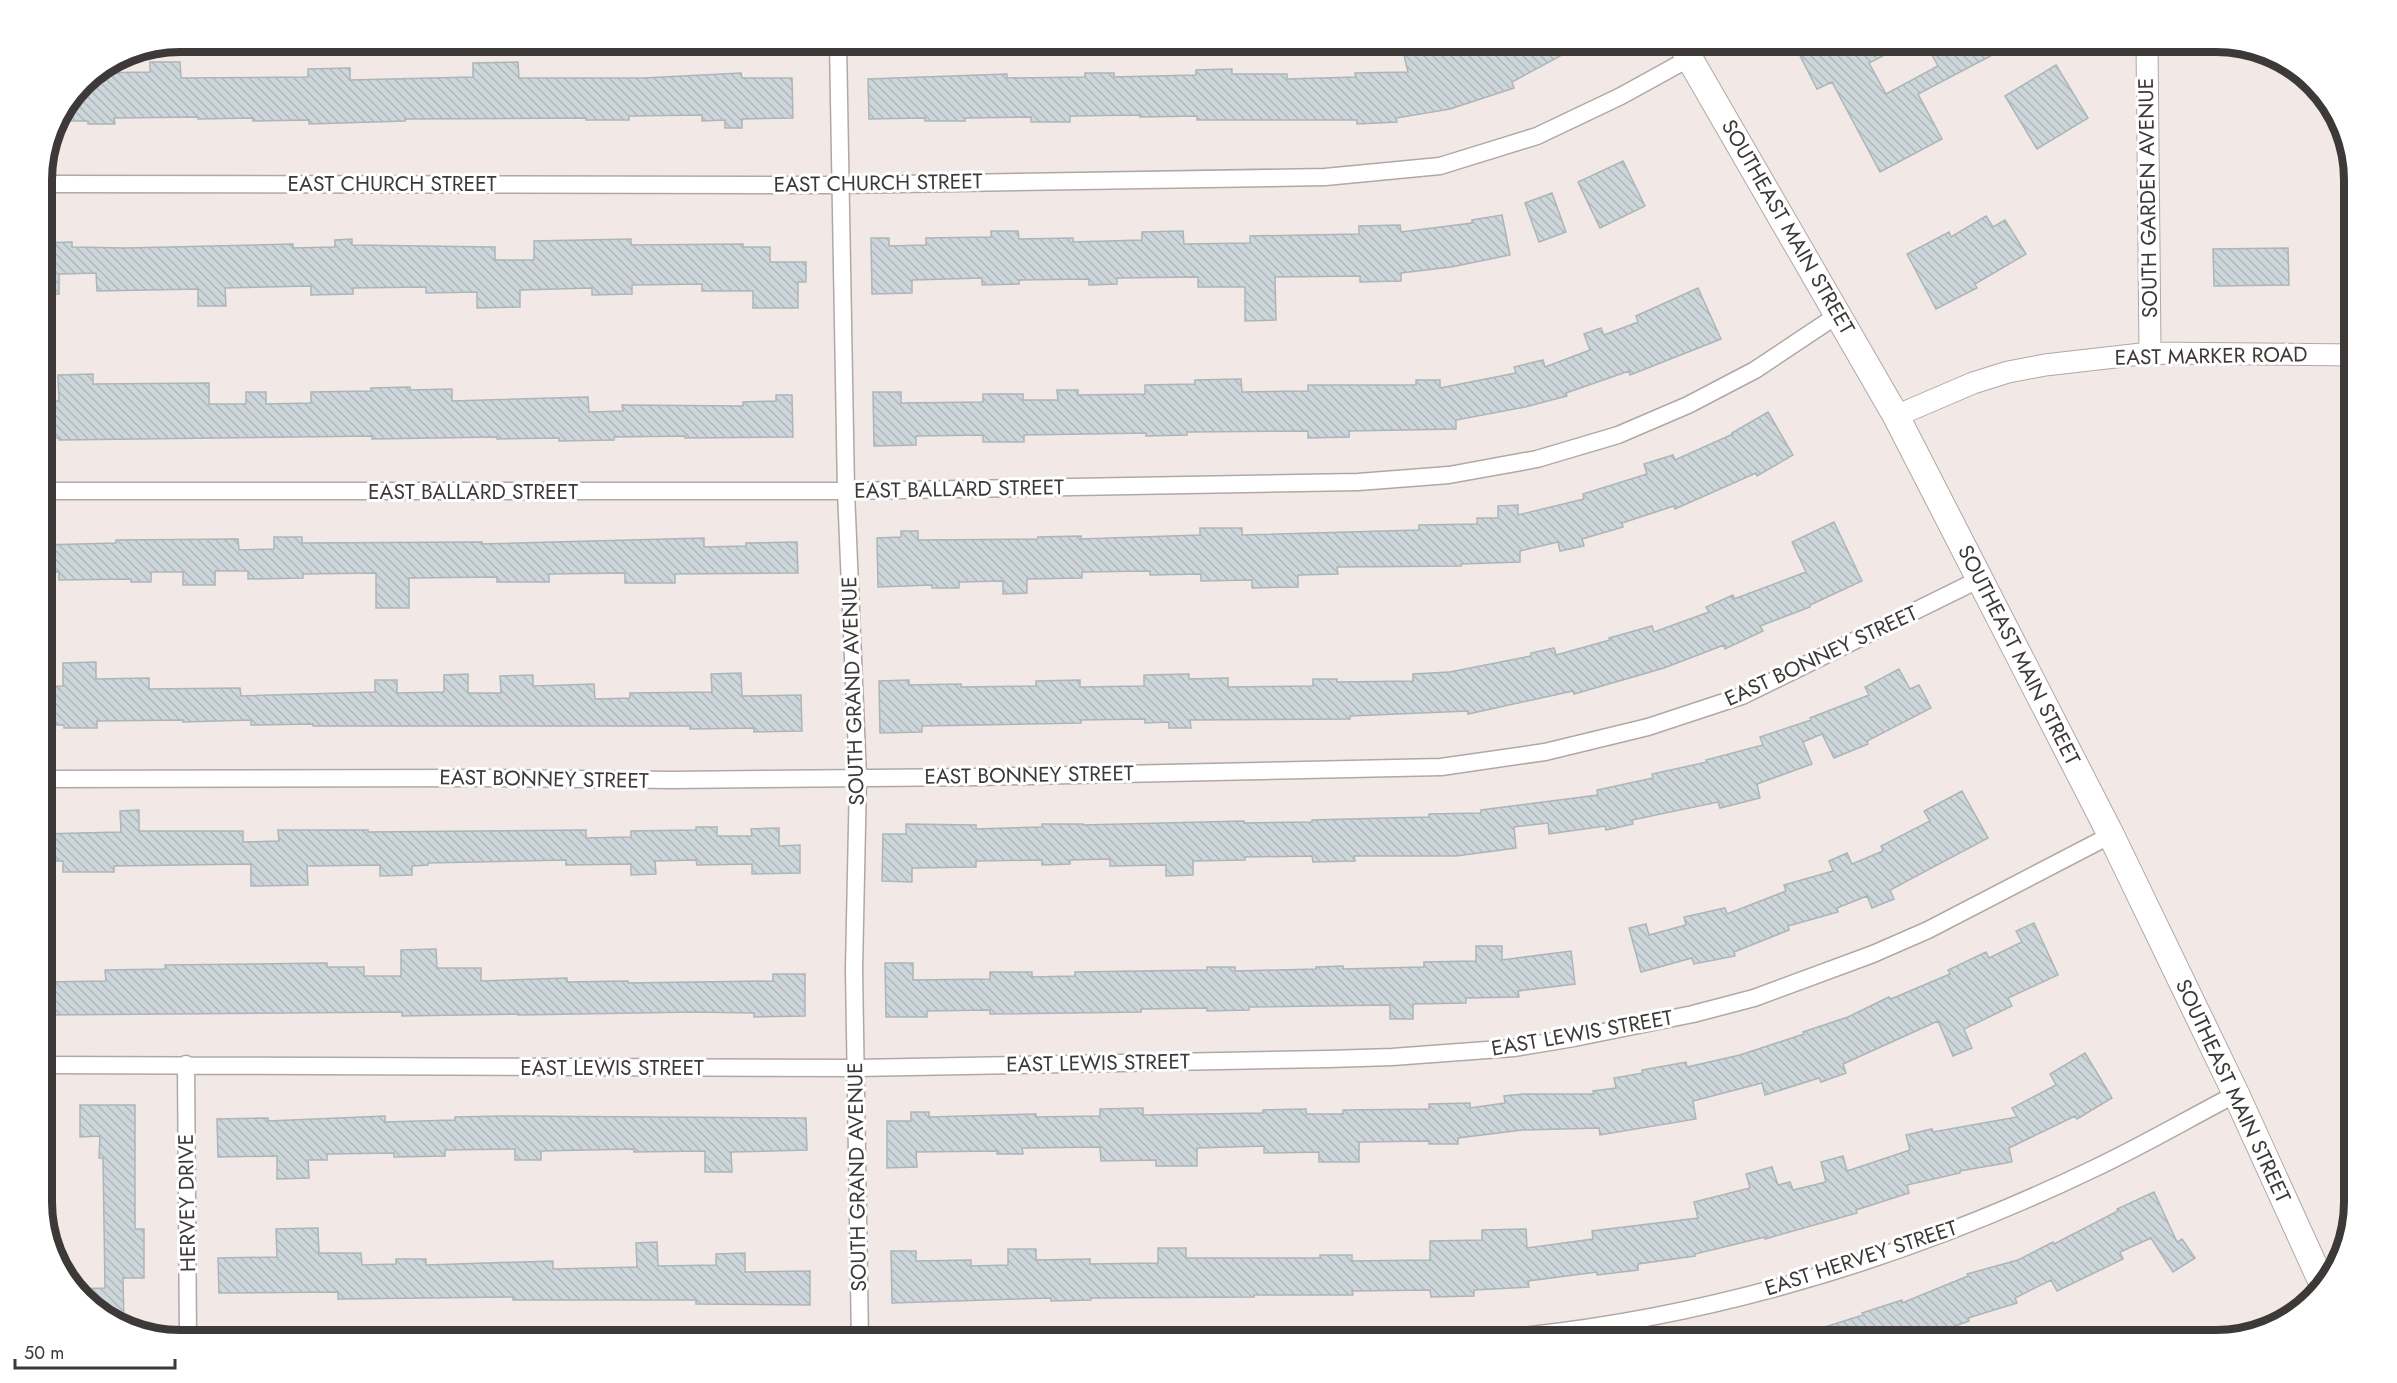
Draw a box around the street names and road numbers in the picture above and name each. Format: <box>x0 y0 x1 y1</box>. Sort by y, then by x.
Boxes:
street label: SOUTH GARDEN AVENUE <box>2131 78 2165 318</box>
street label: SOUTHEAST MAIN STREET <box>1714 114 1862 340</box>
street label: EAST CHURCH STREET <box>773 166 983 200</box>
street label: EAST CHURCH STREET <box>288 169 497 199</box>
street label: EAST MARKER ROAD <box>2114 339 2308 373</box>
street label: EAST BALLARD STREET <box>854 472 1064 506</box>
street label: EAST BALLARD STREET <box>368 477 578 507</box>
street label: SOUTHEAST MAIN STREET <box>1950 540 2088 770</box>
street label: SOUTH GRAND AVENUE <box>834 576 872 806</box>
street label: EAST BONNEY STREET <box>1720 598 1922 714</box>
street label: EAST BONNEY STREET <box>924 758 1134 792</box>
street label: EAST BONNEY STREET <box>439 762 649 796</box>
street label: SOUTHEAST MAIN STREET <box>2168 974 2298 1208</box>
street label: EAST LEWIS STREET <box>1489 1002 1675 1064</box>
street label: EAST LEWIS STREET <box>1006 1046 1190 1080</box>
street label: EAST LEWIS STREET <box>520 1053 704 1083</box>
street label: SOUTH GRAND AVENUE <box>840 1062 874 1292</box>
street label: HERVEY DRIVE <box>171 1134 203 1272</box>
street label: EAST HERVEY STREET <box>1761 1213 1961 1303</box>

